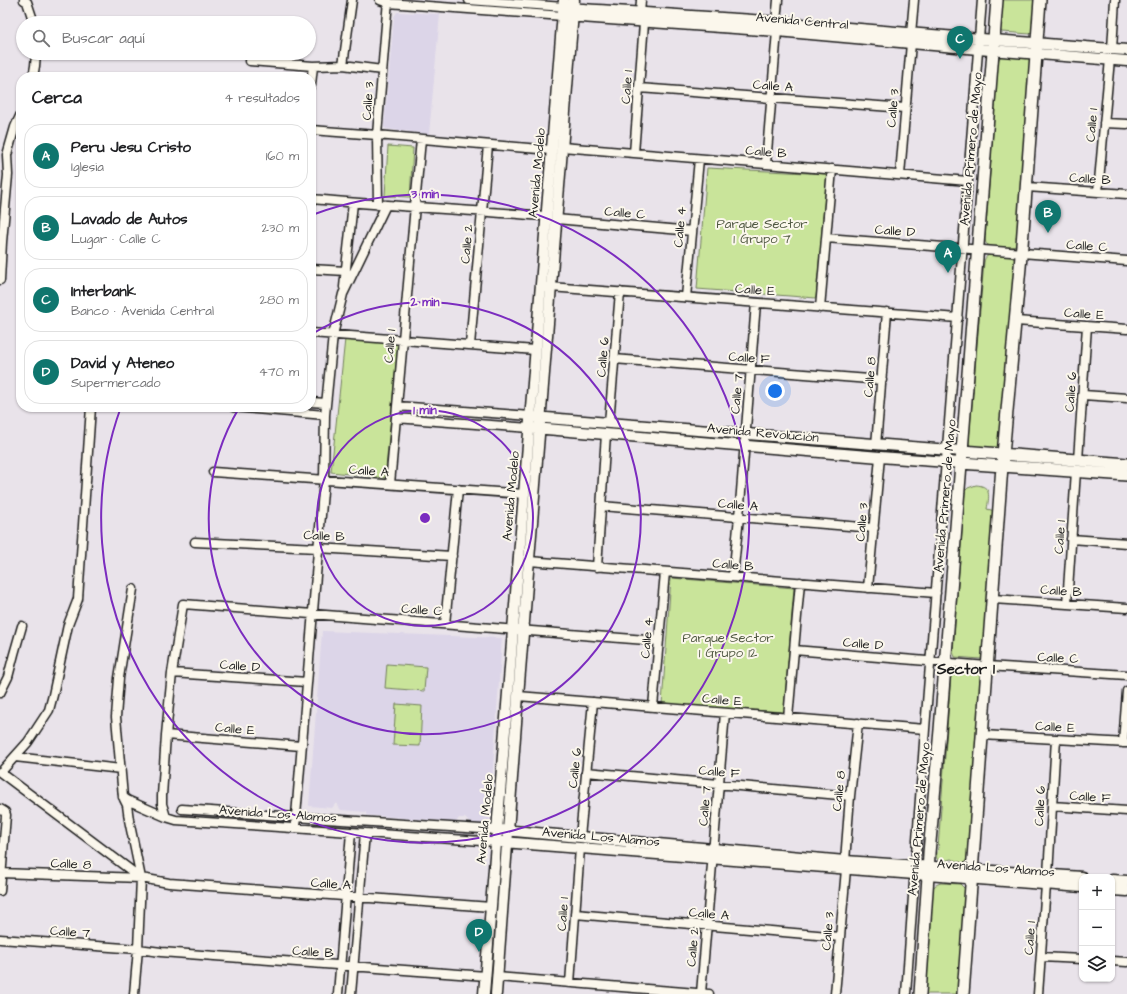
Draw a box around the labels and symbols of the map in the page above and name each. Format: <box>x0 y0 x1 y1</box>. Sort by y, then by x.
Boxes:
street label: Avenida Central <box>755 8 849 34</box>
pin: C <box>947 26 973 59</box>
street label: Calle 1 <box>617 69 637 104</box>
street label: Avenida Primero de Mayo <box>955 71 988 227</box>
street label: Calle A <box>752 76 794 96</box>
street label: Calle 3 <box>358 81 378 121</box>
street label: Calle 3 <box>882 88 904 128</box>
street label: Calle 1 <box>1082 107 1102 143</box>
street label: Avenida Modelo <box>524 127 550 219</box>
street label: Calle B <box>745 141 787 163</box>
street label: Calle B <box>1069 169 1111 189</box>
text: 3 min <box>410 186 439 203</box>
pin: B <box>1035 200 1061 233</box>
street label: Calle C <box>604 202 646 224</box>
street label: Calle 4 <box>669 206 691 248</box>
park label: Parque Sector 1 Grupo 7 <box>717 215 807 248</box>
street label: Calle D <box>874 221 916 241</box>
street label: Calle 2 <box>456 223 478 265</box>
street label: Calle C <box>1066 236 1108 256</box>
pin: A <box>935 240 961 273</box>
street label: Calle E <box>734 280 776 300</box>
text: 2 min <box>410 294 439 311</box>
street label: Calle E <box>1063 304 1105 324</box>
street label: Calle 1 <box>380 328 400 364</box>
street label: Calle 6 <box>592 336 614 378</box>
street label: Calle F <box>728 348 770 368</box>
street label: Calle 8 <box>859 355 881 398</box>
street label: Calle 6 <box>1061 371 1081 413</box>
street label: Calle 7 <box>726 373 748 415</box>
your location <box>765 381 785 401</box>
text: 1 min <box>413 402 437 419</box>
street label: Avenida Primero de Mayo <box>929 418 962 574</box>
street label: Avenida Revolución <box>706 419 820 447</box>
street label: Avenida Modelo <box>498 450 524 542</box>
street label: Calle A <box>348 461 390 481</box>
street label: Calle A <box>717 494 760 516</box>
street label: Calle 3 <box>851 502 873 542</box>
centre of rings <box>418 511 432 525</box>
street label: Calle 1 <box>1050 519 1070 554</box>
street label: Calle B <box>303 526 345 546</box>
street label: Calle B <box>712 554 754 576</box>
street label: Calle B <box>1040 581 1082 601</box>
street label: Calle C <box>401 600 443 620</box>
street label: Calle 4 <box>636 617 658 659</box>
park label: Parque Sector 1 Grupo 12 <box>683 629 773 662</box>
street label: Calle D <box>842 633 885 655</box>
street label: Calle C <box>1037 648 1079 668</box>
street label: Calle D <box>219 656 261 676</box>
district label: Sector 1 <box>936 659 995 680</box>
street label: Calle E <box>701 689 743 711</box>
street label: Calle E <box>1035 717 1076 737</box>
street label: Calle E <box>214 718 256 740</box>
street label: Avenida Primero de Mayo <box>903 741 936 897</box>
street label: Calle 6 <box>564 747 586 789</box>
street label: Calle F <box>698 761 740 783</box>
street label: Calle 8 <box>828 769 850 812</box>
street label: Avenida Modelo <box>472 773 498 865</box>
street label: Calle 7 <box>694 785 716 827</box>
street label: Calle 6 <box>1030 785 1050 827</box>
street label: Calle F <box>1069 787 1111 807</box>
street label: Avenida Los Alamos <box>218 801 338 827</box>
street label: Avenida Los Alamos <box>541 823 661 851</box>
street label: Calle 8 <box>50 854 92 874</box>
street label: Avenida Los Alamos <box>936 855 1056 881</box>
street label: Calle A <box>310 874 352 894</box>
street label: Calle 1 <box>553 896 573 931</box>
street label: Calle A <box>688 903 731 925</box>
street label: Calle 3 <box>817 911 839 951</box>
pin: D <box>466 919 492 952</box>
street label: Calle 1 <box>1020 920 1040 955</box>
street label: Calle 7 <box>49 922 91 942</box>
street label: Calle 2 <box>682 926 704 968</box>
street label: Calle B <box>292 942 334 962</box>

